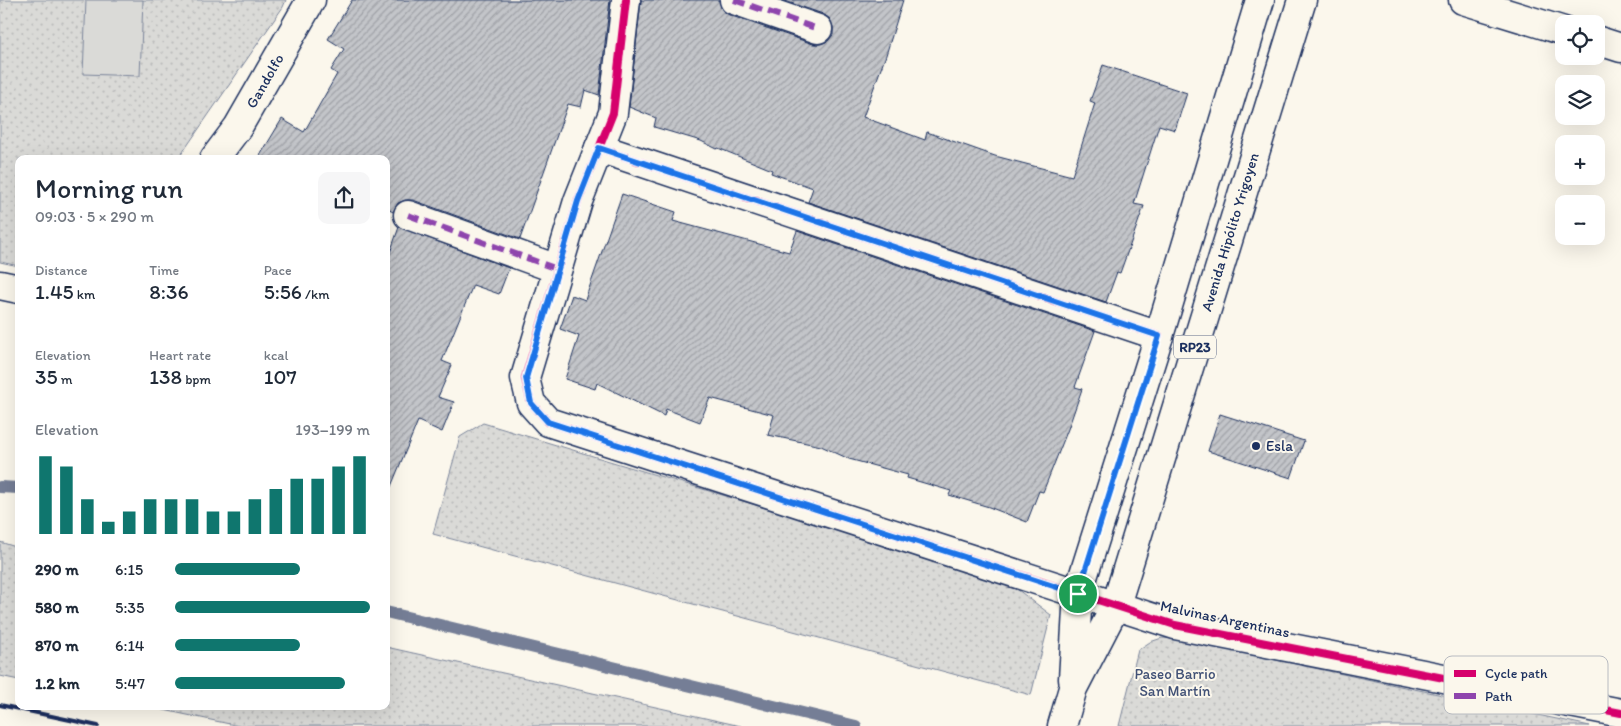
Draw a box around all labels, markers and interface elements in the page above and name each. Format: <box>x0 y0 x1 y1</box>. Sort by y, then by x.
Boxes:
map controls <box>1555 15 1605 245</box>
button: locate <box>1555 15 1605 65</box>
street label: Gandolfo <box>242 51 288 111</box>
button: layers <box>1555 75 1605 125</box>
button: + <box>1555 135 1605 185</box>
street label: Avenida Hipólito Yrigoyen <box>1197 150 1263 314</box>
text: Morning run <box>35 171 183 205</box>
button: share <box>318 172 370 224</box>
button: − <box>1555 195 1605 245</box>
text: 09:03 · 5 × 290 m <box>35 207 154 226</box>
text: Distance <box>35 262 87 279</box>
text: Time <box>149 262 179 279</box>
text: Pace <box>264 262 292 279</box>
text: 1.45 <box>35 279 74 304</box>
text: 8:36 <box>149 279 189 304</box>
text: 5:56 <box>264 279 302 304</box>
text: km <box>74 286 95 303</box>
text: /km <box>302 286 330 303</box>
road number: RP23 <box>1174 336 1216 358</box>
text: Elevation <box>35 347 91 364</box>
text: Heart rate <box>149 347 211 364</box>
text: kcal <box>264 347 289 364</box>
text: 35 <box>35 364 57 389</box>
text: 138 <box>149 364 182 389</box>
text: 107 <box>264 364 297 389</box>
text: m <box>57 371 72 388</box>
text: bpm <box>182 371 211 388</box>
text: Elevation <box>35 420 99 439</box>
text: 193–199 m <box>295 420 370 439</box>
place label: Esla <box>1266 437 1293 455</box>
marker: Esla <box>1250 440 1262 452</box>
text: 290 m <box>35 560 79 579</box>
text: 6:15 <box>115 560 143 579</box>
pin <box>1057 573 1099 615</box>
icon: arrive <box>1064 580 1092 608</box>
street label: Malvinas Argentinas <box>1159 596 1292 642</box>
text: 580 m <box>35 598 79 617</box>
text: 5:35 <box>115 598 144 617</box>
text: 870 m <box>35 636 79 655</box>
text: 6:14 <box>115 636 144 655</box>
legend <box>1444 656 1608 714</box>
park label: Paseo Barrio San Martín <box>1134 665 1216 700</box>
text: Cycle path <box>1485 665 1548 682</box>
text: 1.2 km <box>35 674 80 693</box>
text: 5:47 <box>115 674 145 693</box>
text: Path <box>1485 688 1512 705</box>

